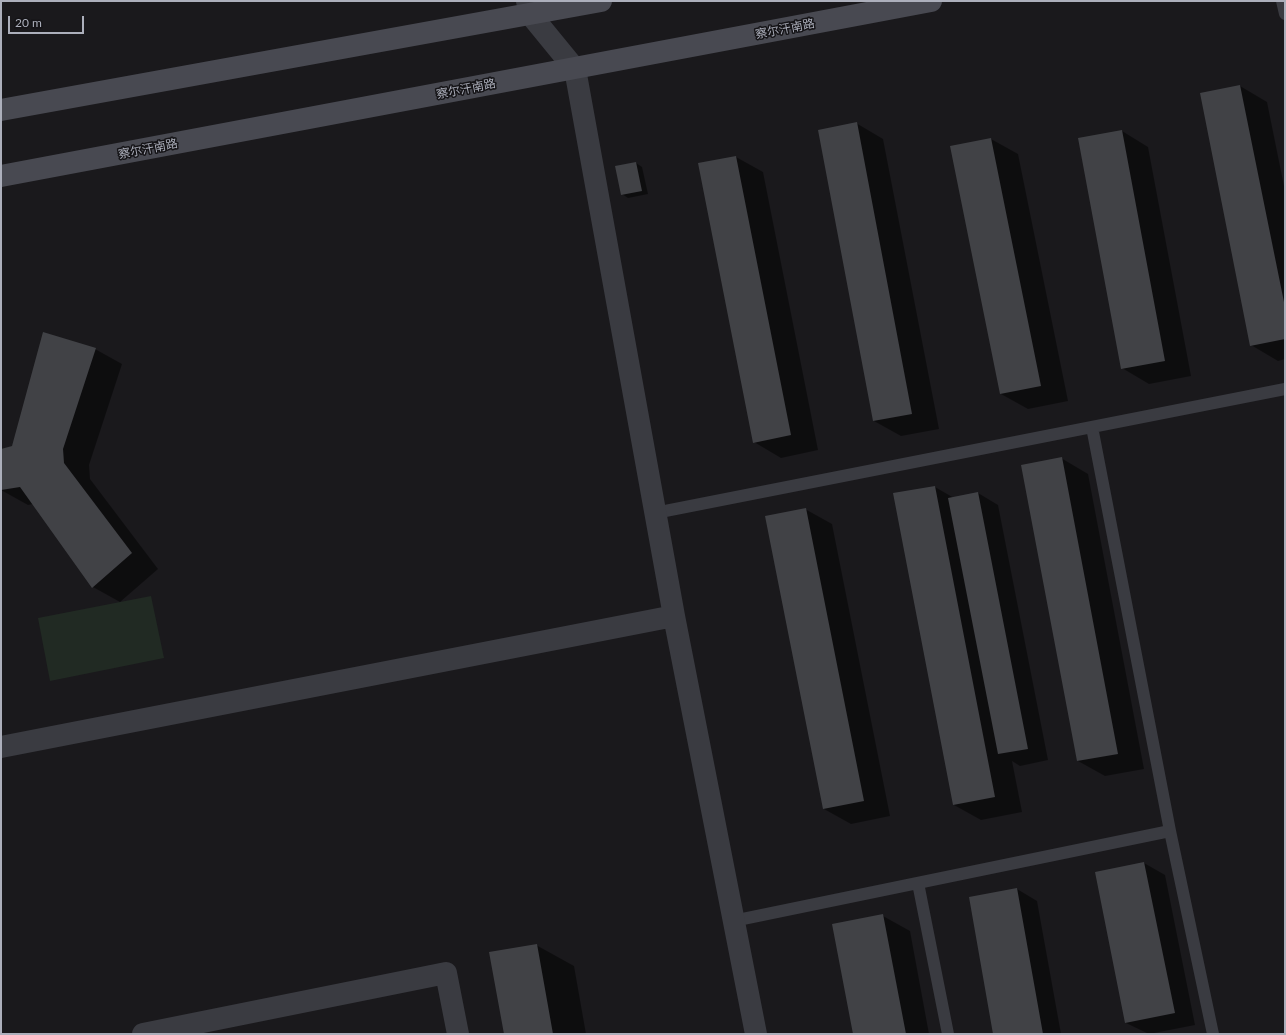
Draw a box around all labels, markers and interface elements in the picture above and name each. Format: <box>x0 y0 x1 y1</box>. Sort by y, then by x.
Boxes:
scale bar <box>10 8 86 34</box>
text: 20 m <box>15 15 42 30</box>
street label: 察尔汗南路 <box>754 16 816 42</box>
street label: 察尔汗南路 <box>435 76 497 102</box>
street label: 察尔汗南路 <box>117 136 179 162</box>

